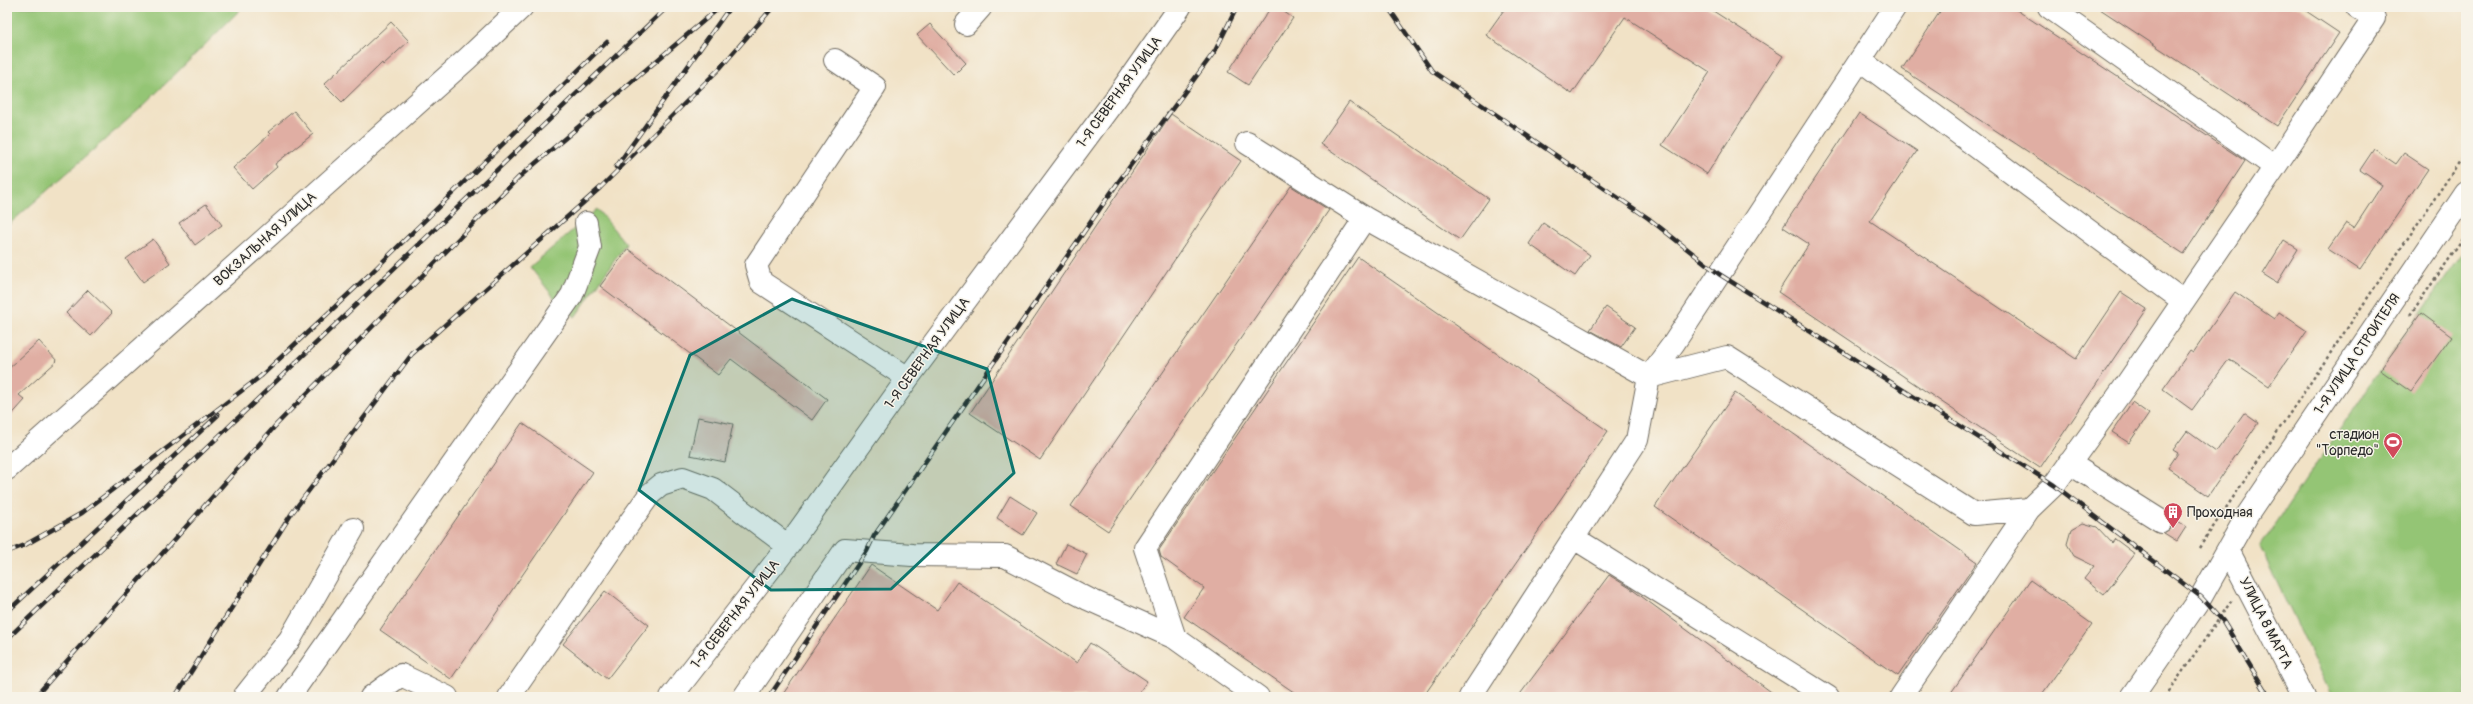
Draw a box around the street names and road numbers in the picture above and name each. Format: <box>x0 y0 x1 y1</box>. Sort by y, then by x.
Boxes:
street label: 1-Я СЕВЕРНАЯ УЛИЦА <box>1073 33 1165 151</box>
street label: ВОКЗАЛЬНАЯ УЛИЦА <box>210 188 320 290</box>
street label: 1-Я УЛИЦА СТРОИТЕЛЯ <box>2310 290 2404 418</box>
street label: 1-Я СЕВЕРНАЯ УЛИЦА <box>881 294 973 412</box>
street label: 1-Я СЕВЕРНАЯ УЛИЦА <box>687 556 783 672</box>
street label: УЛИЦА 8 МАРТА <box>2236 574 2296 672</box>

